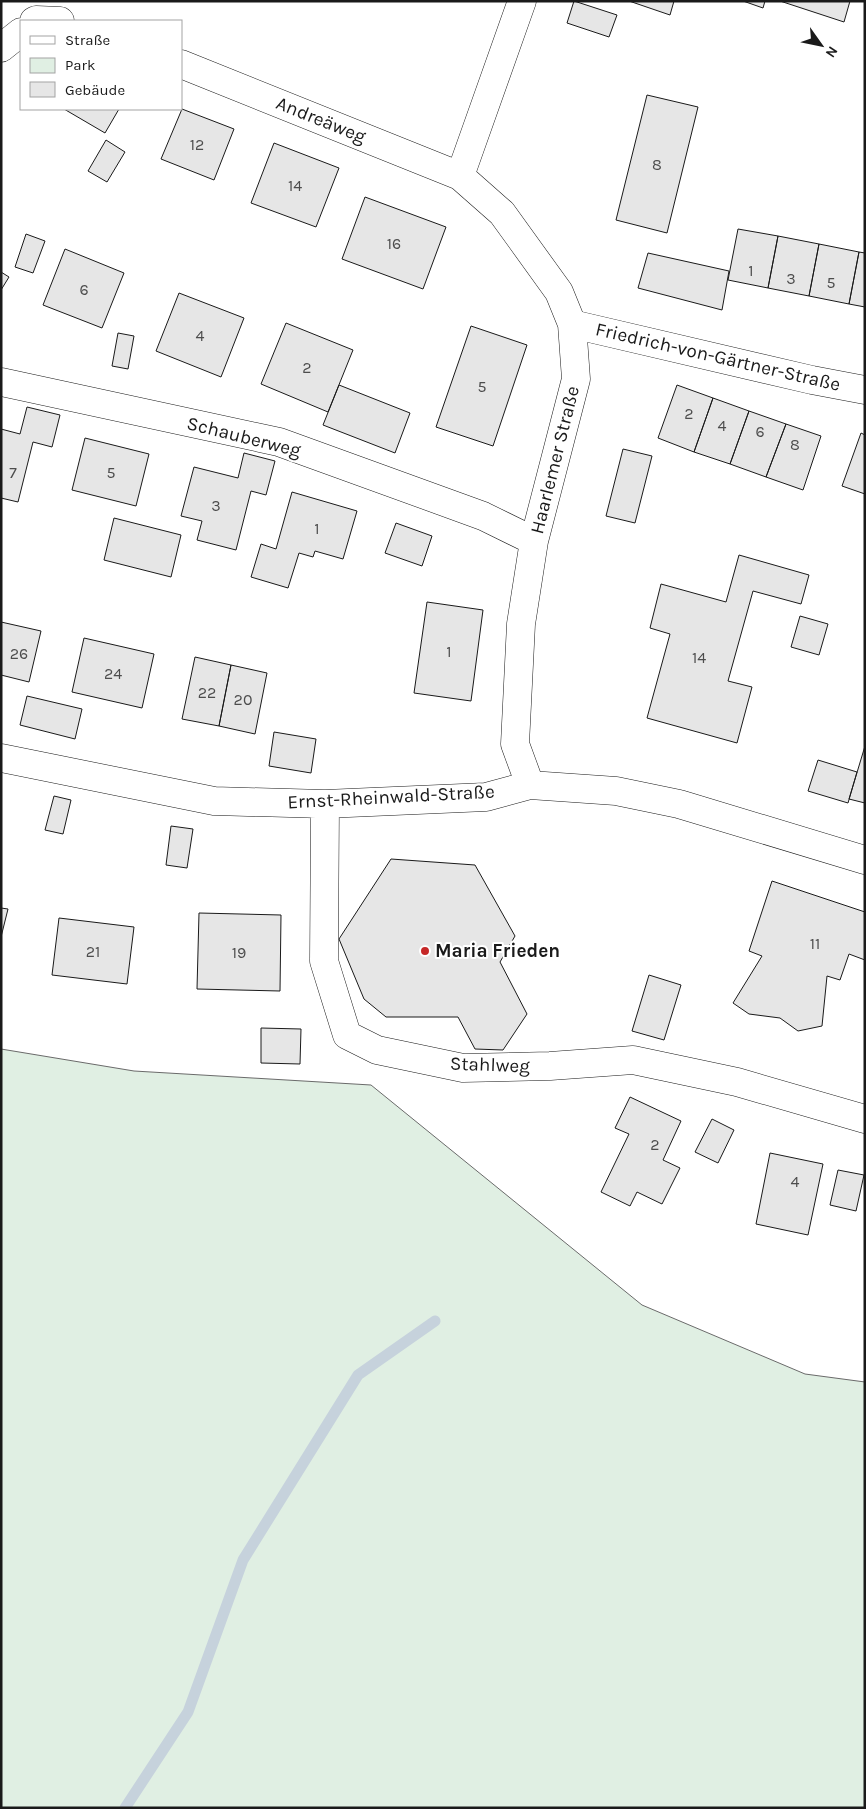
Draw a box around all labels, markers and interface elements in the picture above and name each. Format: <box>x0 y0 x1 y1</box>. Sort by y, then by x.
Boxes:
legend <box>20 20 182 110</box>
north arrow <box>796 20 846 70</box>
text: Straße <box>65 31 110 49</box>
text: N <box>822 43 841 61</box>
text: Park <box>65 56 95 74</box>
text: Gebäude <box>65 81 125 99</box>
street label: Andreäweg <box>273 92 369 148</box>
house number: 12 <box>190 135 204 154</box>
house number: 8 <box>652 155 662 174</box>
house number: 14 <box>288 176 302 195</box>
house number: 16 <box>387 234 401 253</box>
house number: 1 <box>748 261 754 280</box>
house number: 3 <box>786 269 796 288</box>
house number: 5 <box>826 273 836 292</box>
house number: 6 <box>79 280 89 299</box>
street label: Friedrich-von-Gärtner-Straße <box>593 318 843 396</box>
house number: 4 <box>196 326 205 345</box>
house number: 2 <box>302 358 312 377</box>
house number: 5 <box>477 377 487 396</box>
street label: Haarlemer Straße <box>526 384 584 536</box>
house number: 2 <box>684 404 694 423</box>
street label: Schauberweg <box>185 412 304 462</box>
house number: 4 <box>718 416 727 435</box>
house number: 6 <box>755 422 765 441</box>
house number: 8 <box>790 435 800 454</box>
house number: 7 <box>9 463 17 482</box>
house number: 5 <box>106 463 116 482</box>
house number: 3 <box>211 496 221 515</box>
house number: 1 <box>314 519 320 538</box>
house number: 1 <box>446 642 452 661</box>
house number: 26 <box>10 644 28 663</box>
house number: 14 <box>692 648 706 667</box>
house number: 24 <box>104 664 122 683</box>
house number: 22 <box>198 683 216 702</box>
house number: 20 <box>234 690 252 709</box>
street label: Ernst-Rheinwald-Straße <box>287 781 495 813</box>
house number: 11 <box>810 934 820 953</box>
place label: Maria Frieden <box>435 940 560 962</box>
house number: 21 <box>86 942 100 961</box>
house number: 19 <box>232 943 246 962</box>
marker: Maria Frieden <box>419 945 431 957</box>
street label: Stahlweg <box>450 1053 531 1077</box>
house number: 2 <box>650 1135 660 1154</box>
house number: 4 <box>791 1172 800 1191</box>

